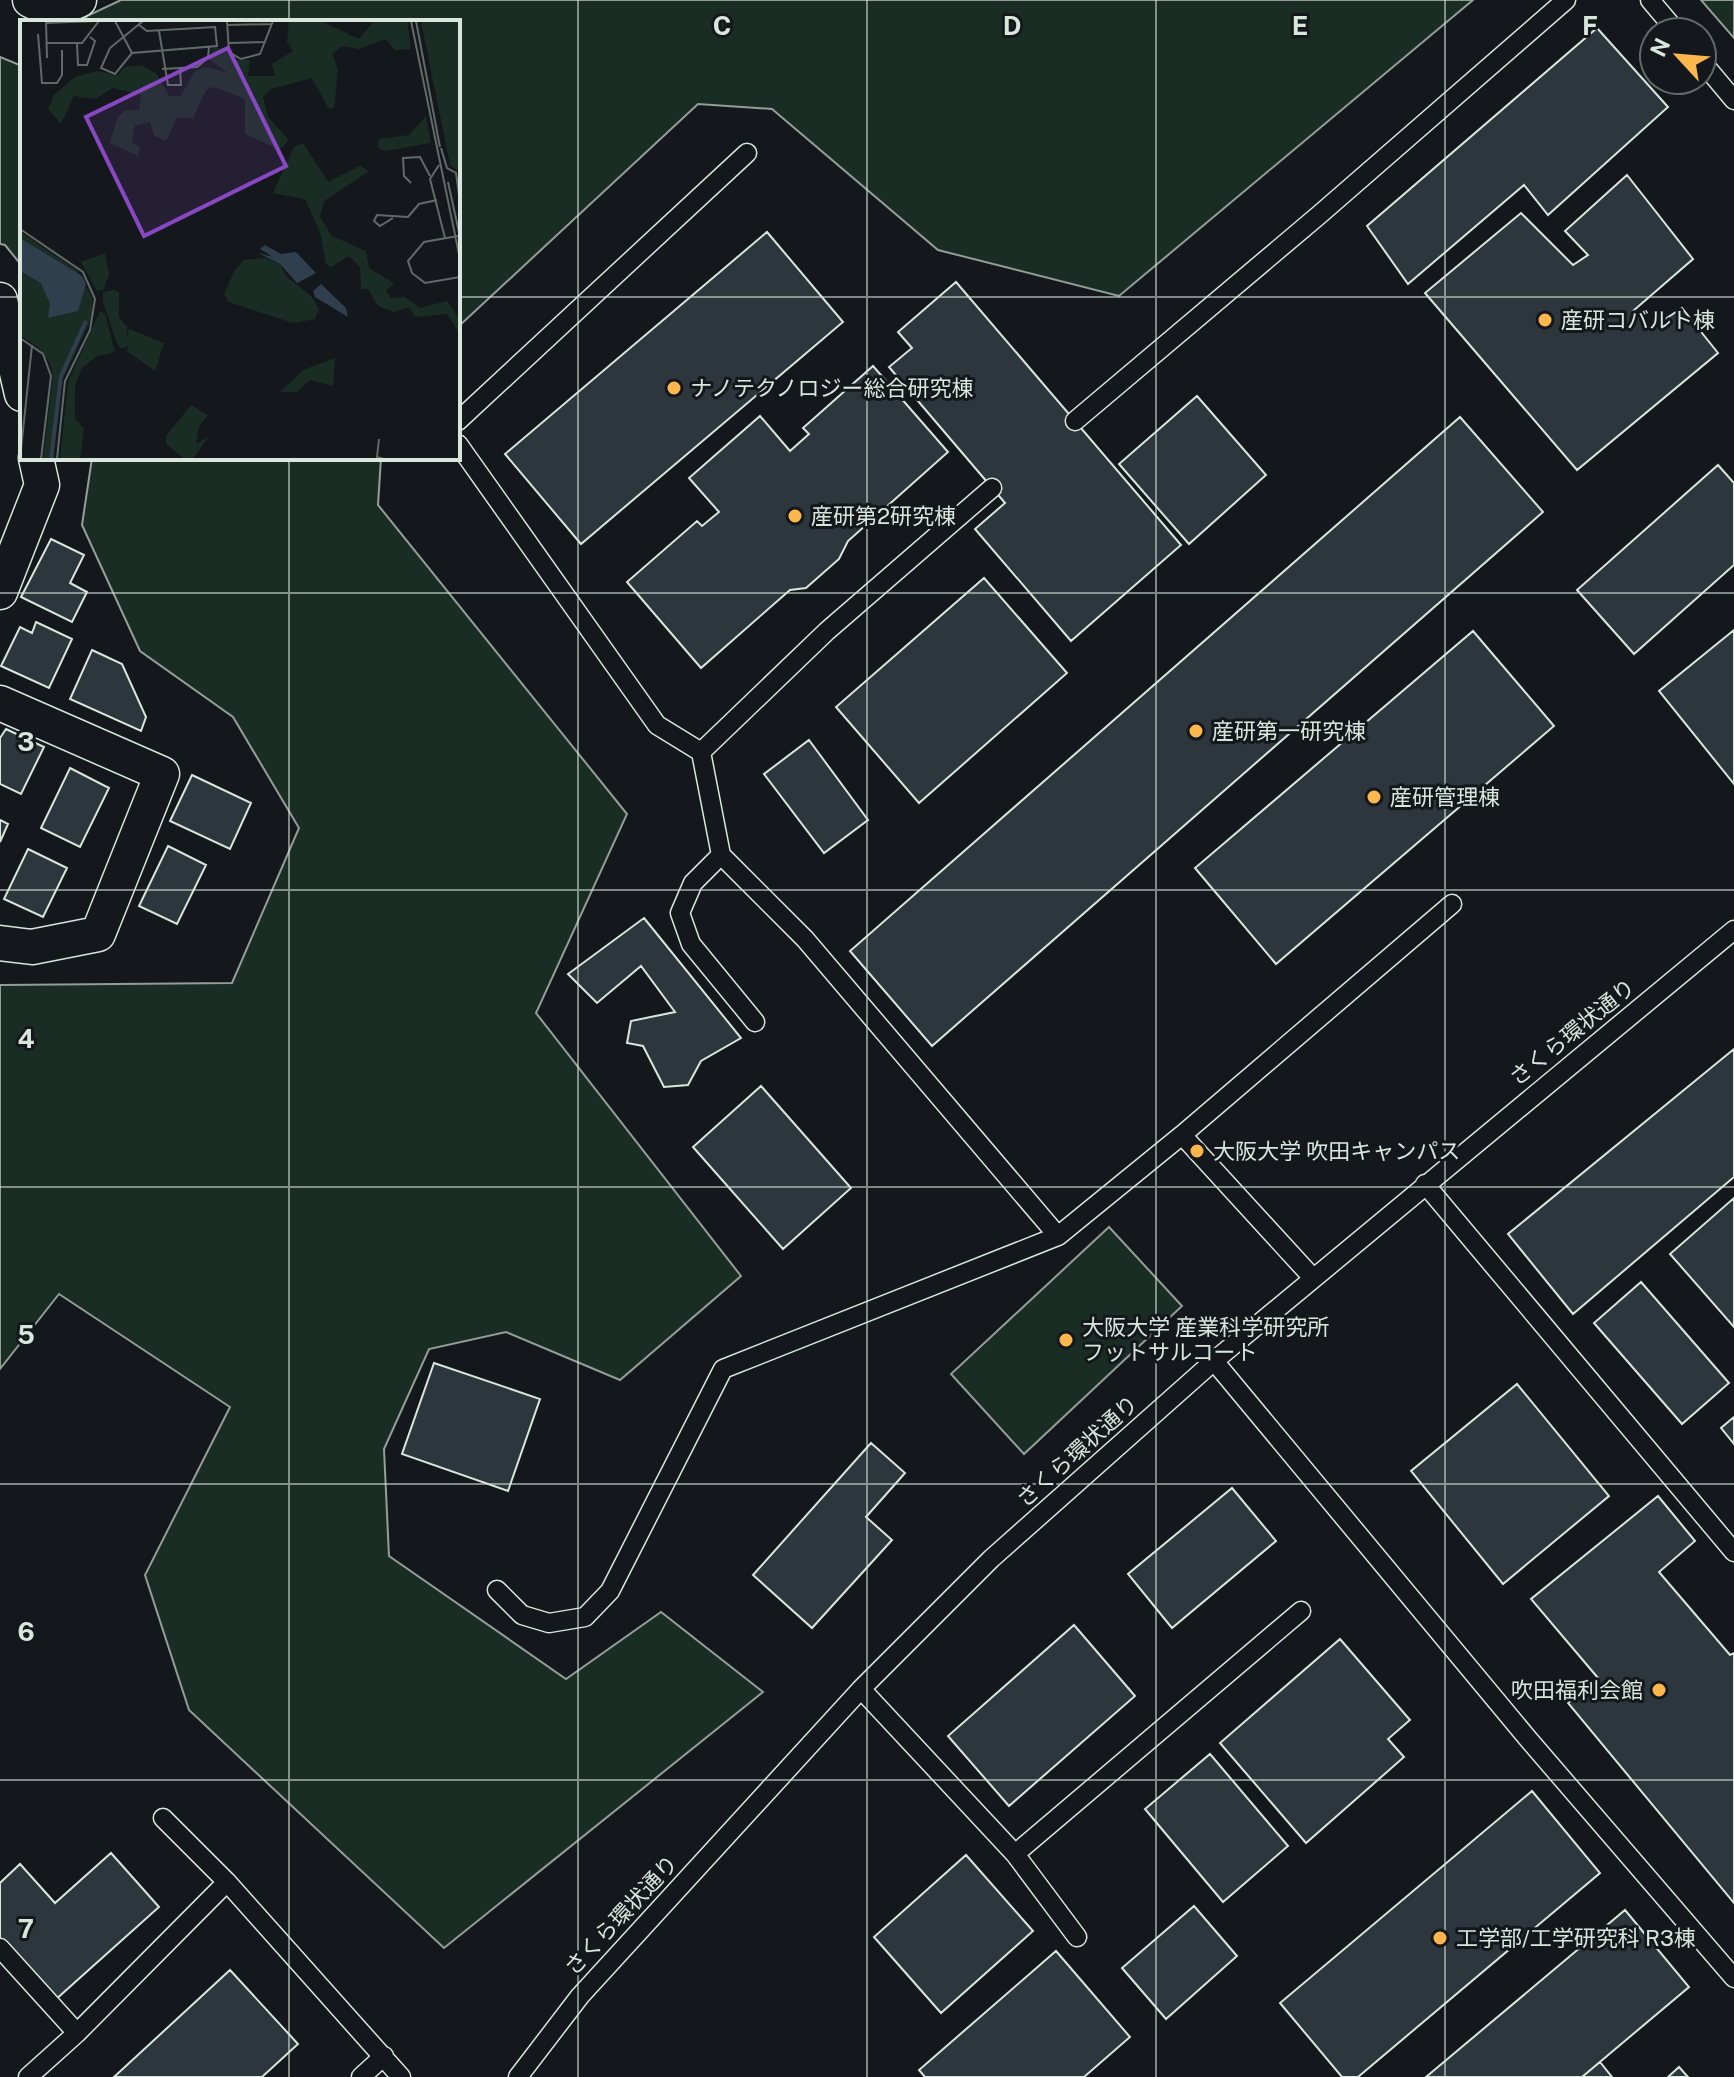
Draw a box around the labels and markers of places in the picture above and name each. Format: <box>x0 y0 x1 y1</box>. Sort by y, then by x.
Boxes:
place label: 産研コバルト棟 <box>1561 307 1715 333</box>
marker: 産研コバルト棟 <box>1536 311 1554 329</box>
place label: ナノテクノロジー総合研究棟 <box>690 375 974 401</box>
marker: ナノテクノロジー総合研究棟 <box>665 379 683 397</box>
place label: 産研第2研究棟 <box>811 503 956 529</box>
marker: 産研第2研究棟 <box>786 507 804 525</box>
place label: 産研第一研究棟 <box>1212 718 1366 744</box>
marker: 産研第一研究棟 <box>1187 722 1205 740</box>
place label: 産研管理棟 <box>1390 784 1500 810</box>
marker: 産研管理棟 <box>1365 788 1383 806</box>
place label: 大阪大学 吹田キャンパス <box>1213 1138 1460 1164</box>
marker: 大阪大学 吹田キャンパス <box>1188 1142 1206 1160</box>
place label: 大阪大学 産業科学研究所 フットサルコート <box>1082 1314 1329 1365</box>
marker: 大阪大学 産業科学研究所 フットサルコート <box>1057 1331 1075 1349</box>
place label: 吹田福利会館 <box>1511 1677 1643 1703</box>
marker: 吹田福利会館 <box>1650 1681 1668 1699</box>
place label: 工学部/工学研究科 R3棟 <box>1456 1925 1696 1951</box>
marker: 工学部/工学研究科 R3棟 <box>1431 1929 1449 1947</box>

